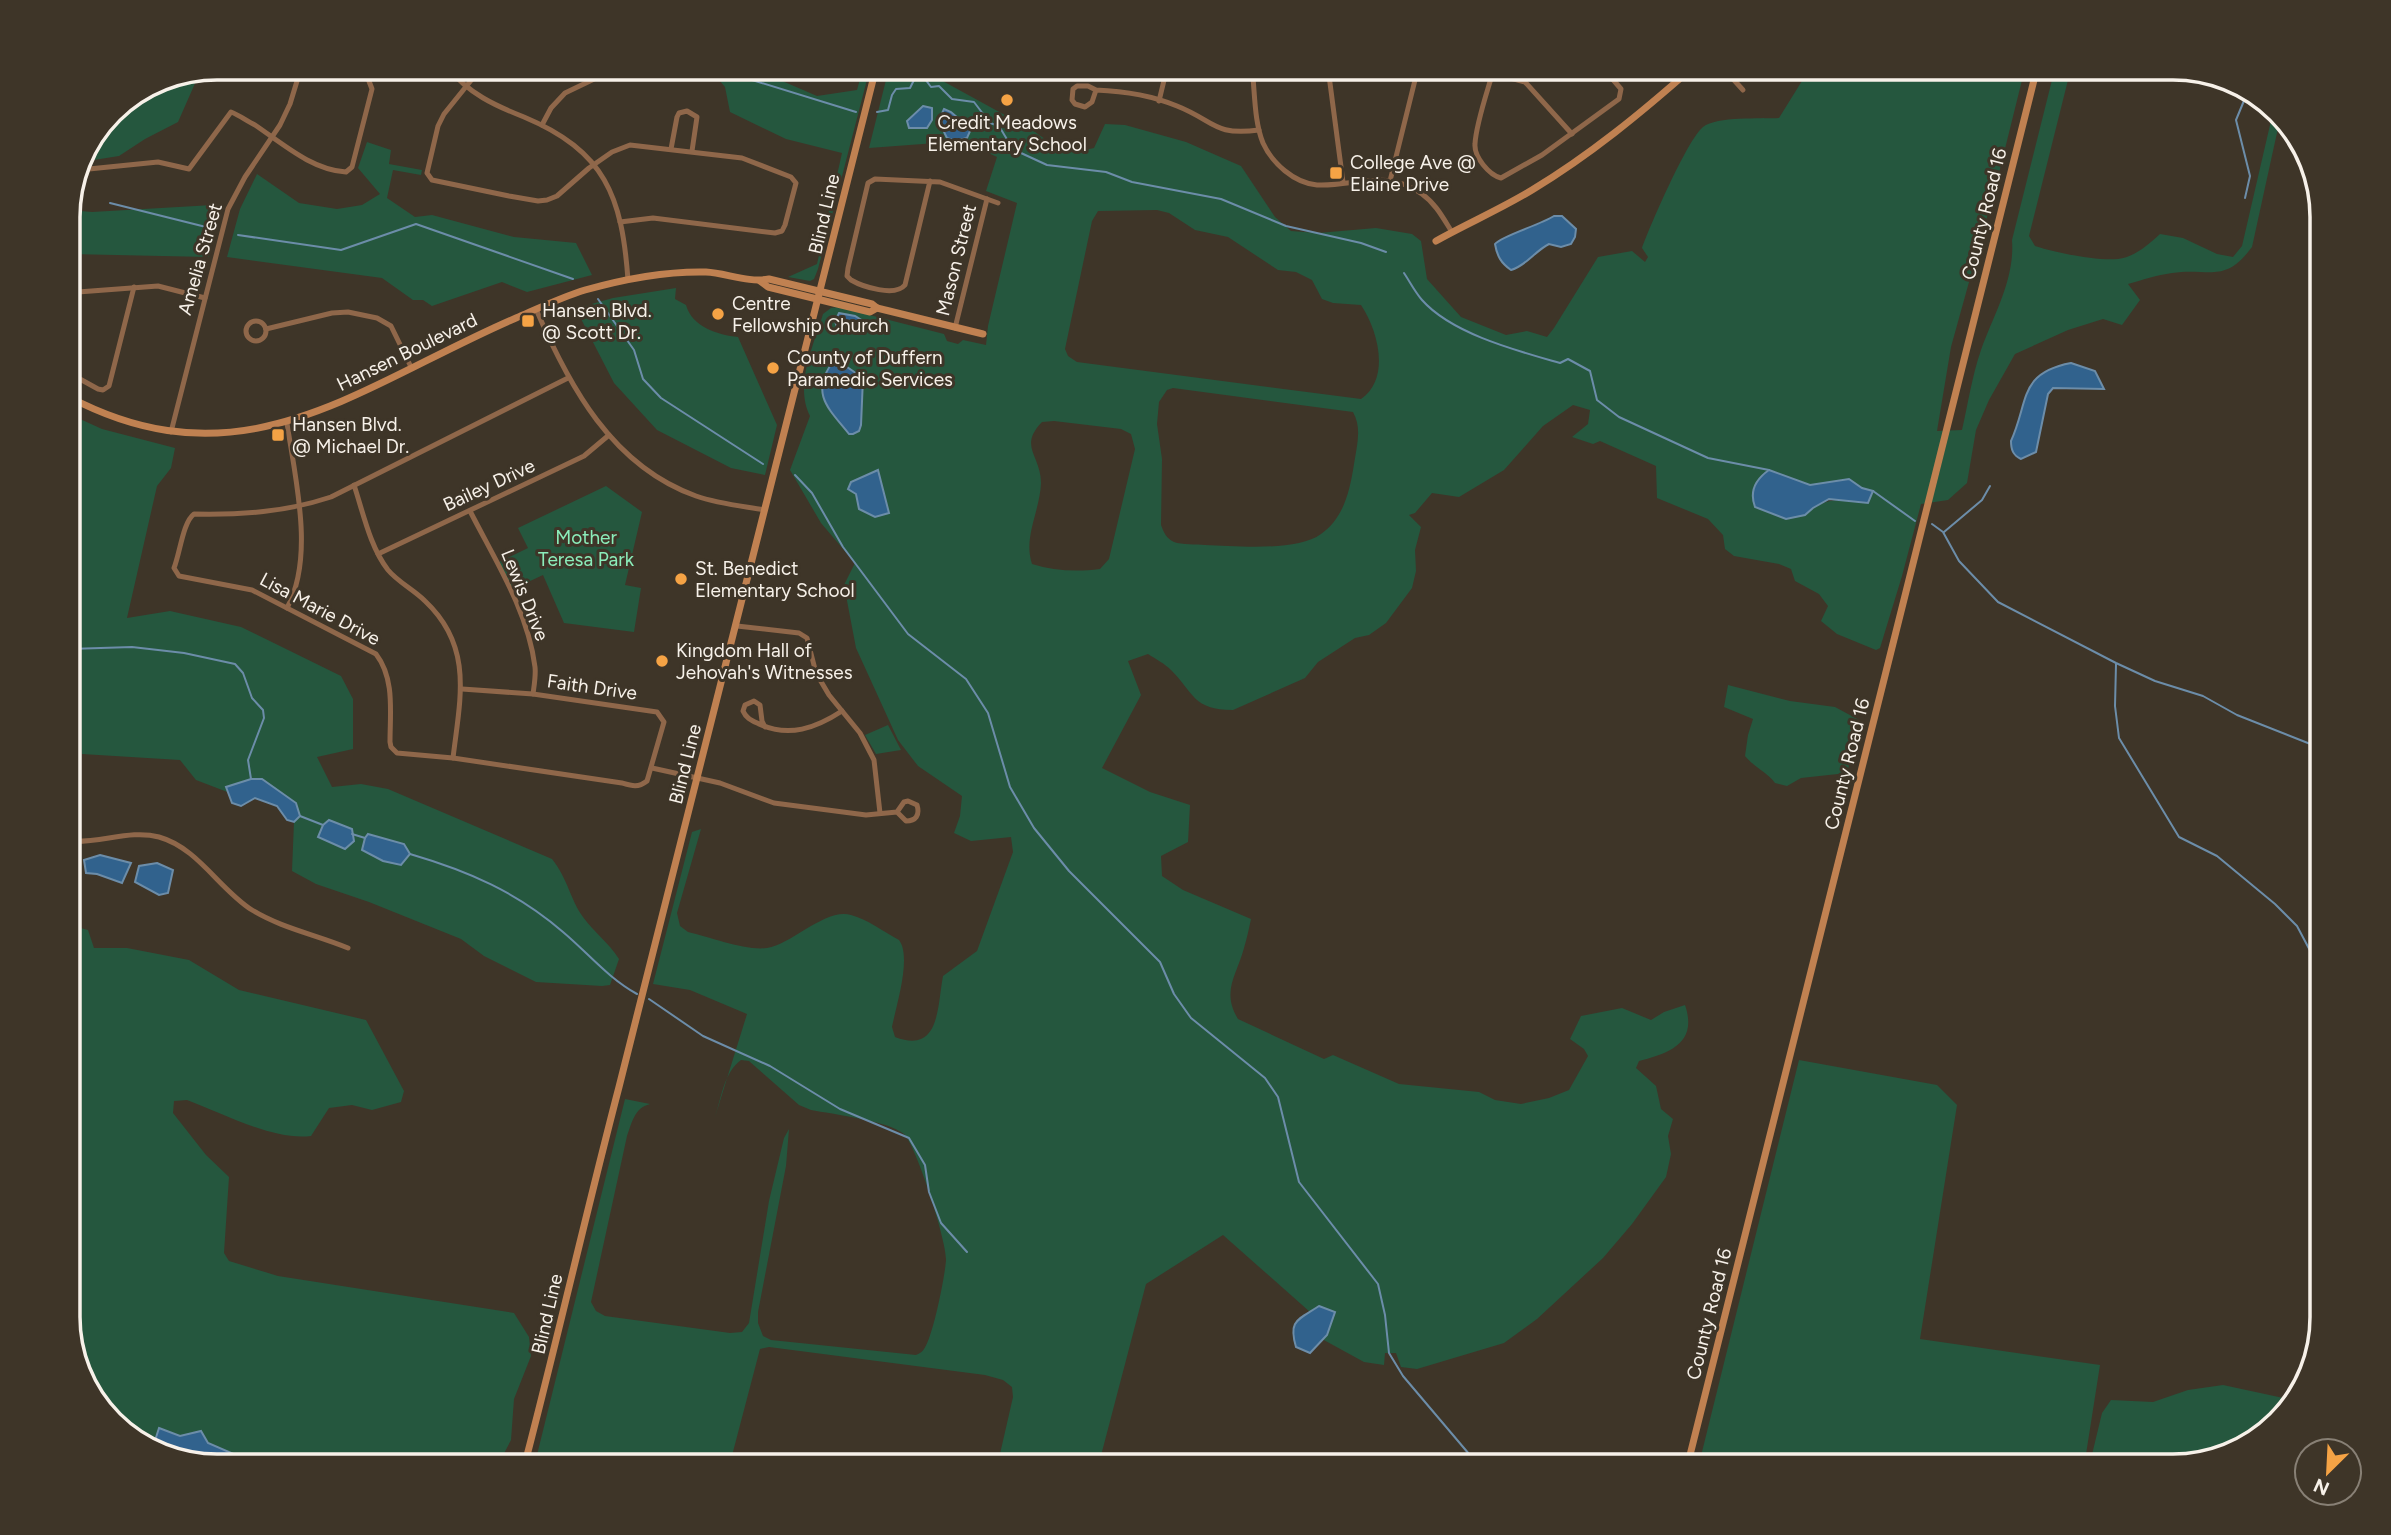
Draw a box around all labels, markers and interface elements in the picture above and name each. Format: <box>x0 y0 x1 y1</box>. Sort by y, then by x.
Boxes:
marker: Credit Meadows Elementary School <box>999 92 1015 108</box>
place label: Credit Meadows Elementary School <box>927 111 1087 156</box>
street label: County Road 16 <box>1957 146 2012 282</box>
place label: College Ave @ Elaine Drive <box>1350 151 1476 196</box>
marker: College Ave @ Elaine Drive <box>1328 165 1344 181</box>
street label: Blind Line <box>804 172 844 256</box>
street label: Amelia Street <box>173 200 227 318</box>
street label: Mason Street <box>931 202 981 318</box>
place label: Centre Fellowship Church <box>732 292 889 337</box>
place label: Hansen Blvd. @ Scott Dr. <box>542 299 652 344</box>
marker: Centre Fellowship Church <box>710 306 726 322</box>
street label: Hansen Boulevard <box>333 308 481 396</box>
marker: Hansen Blvd. @ Scott Dr. <box>520 313 536 329</box>
place label: County of Duffern Paramedic Services <box>787 346 953 391</box>
marker: County of Duffern Paramedic Services <box>765 360 781 376</box>
place label: Hansen Blvd. @ Michael Dr. <box>292 413 409 458</box>
marker: Hansen Blvd. @ Michael Dr. <box>270 427 286 443</box>
street label: Bailey Drive <box>439 454 539 516</box>
park label: Mother Teresa Park <box>538 526 635 571</box>
street label: Lewis Drive <box>496 546 554 644</box>
place label: St. Benedict Elementary School <box>695 557 855 602</box>
street label: Lisa Marie Drive <box>256 568 384 650</box>
marker: St. Benedict Elementary School <box>673 571 689 587</box>
place label: Kingdom Hall of Jehovah's Witnesses <box>676 639 853 684</box>
marker: Kingdom Hall of Jehovah's Witnesses <box>654 653 670 669</box>
street label: Faith Drive <box>545 669 639 705</box>
street label: County Road 16 <box>1820 696 1875 832</box>
street label: Blind Line <box>664 721 706 807</box>
street label: County Road 16 <box>1682 1246 1737 1382</box>
street label: Blind Line <box>527 1272 567 1356</box>
north arrow <box>2293 1437 2363 1507</box>
text: N <box>2310 1474 2333 1501</box>

